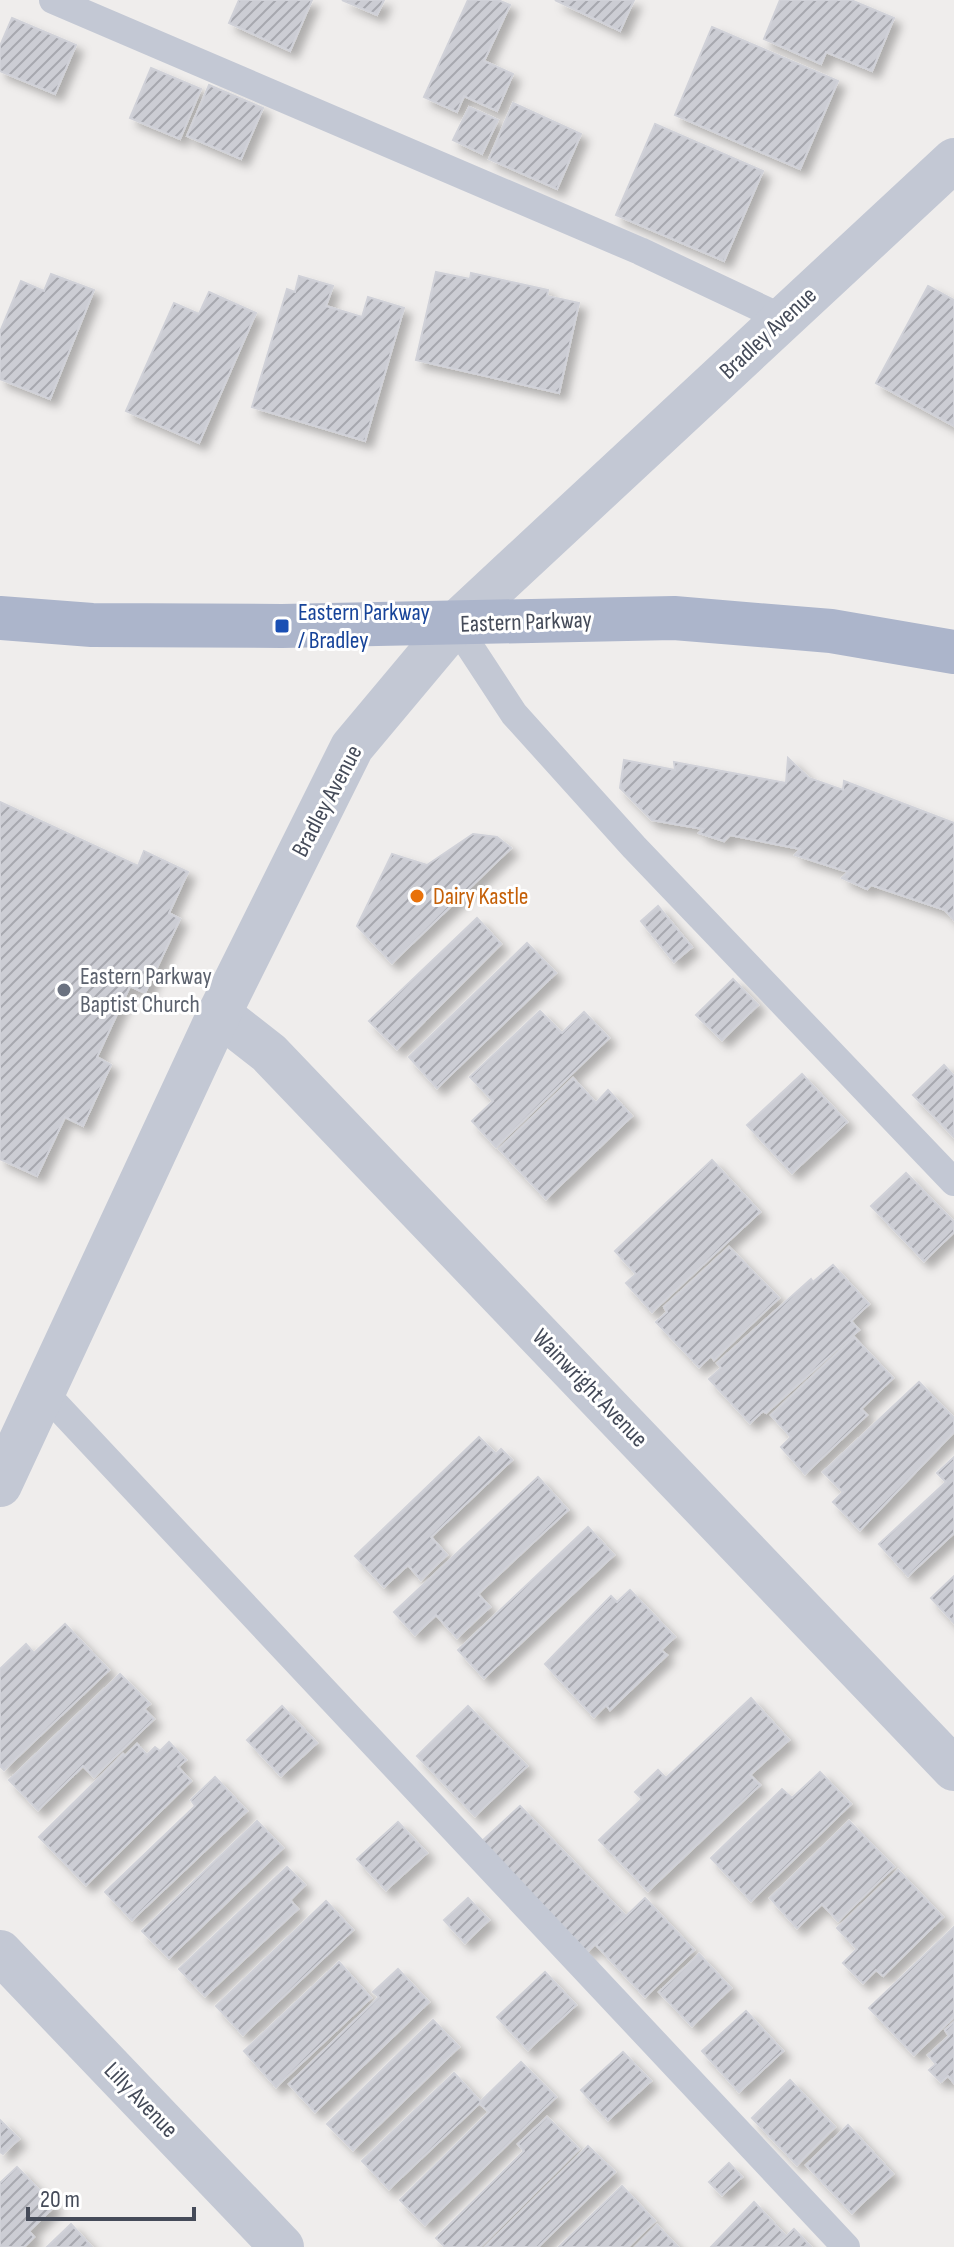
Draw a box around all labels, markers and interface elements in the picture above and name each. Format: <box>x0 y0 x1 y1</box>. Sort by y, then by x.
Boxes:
street label: Bradley Avenue <box>713 281 823 385</box>
place label: Eastern Parkway / Bradley <box>298 598 430 655</box>
street label: Eastern Parkway <box>460 605 592 639</box>
marker: Eastern Parkway / Bradley <box>273 617 291 635</box>
street label: Bradley Avenue <box>286 740 368 862</box>
place label: Dairy Kastle <box>433 882 529 911</box>
marker: Dairy Kastle <box>408 887 426 905</box>
place label: Eastern Parkway Baptist Church <box>80 962 212 1019</box>
marker: Eastern Parkway Baptist Church <box>55 981 73 999</box>
street label: Wainwright Avenue <box>526 1323 654 1453</box>
street label: Lilly Avenue <box>98 2056 184 2144</box>
scale bar <box>28 2171 194 2221</box>
text: 20 m <box>40 2185 80 2214</box>

